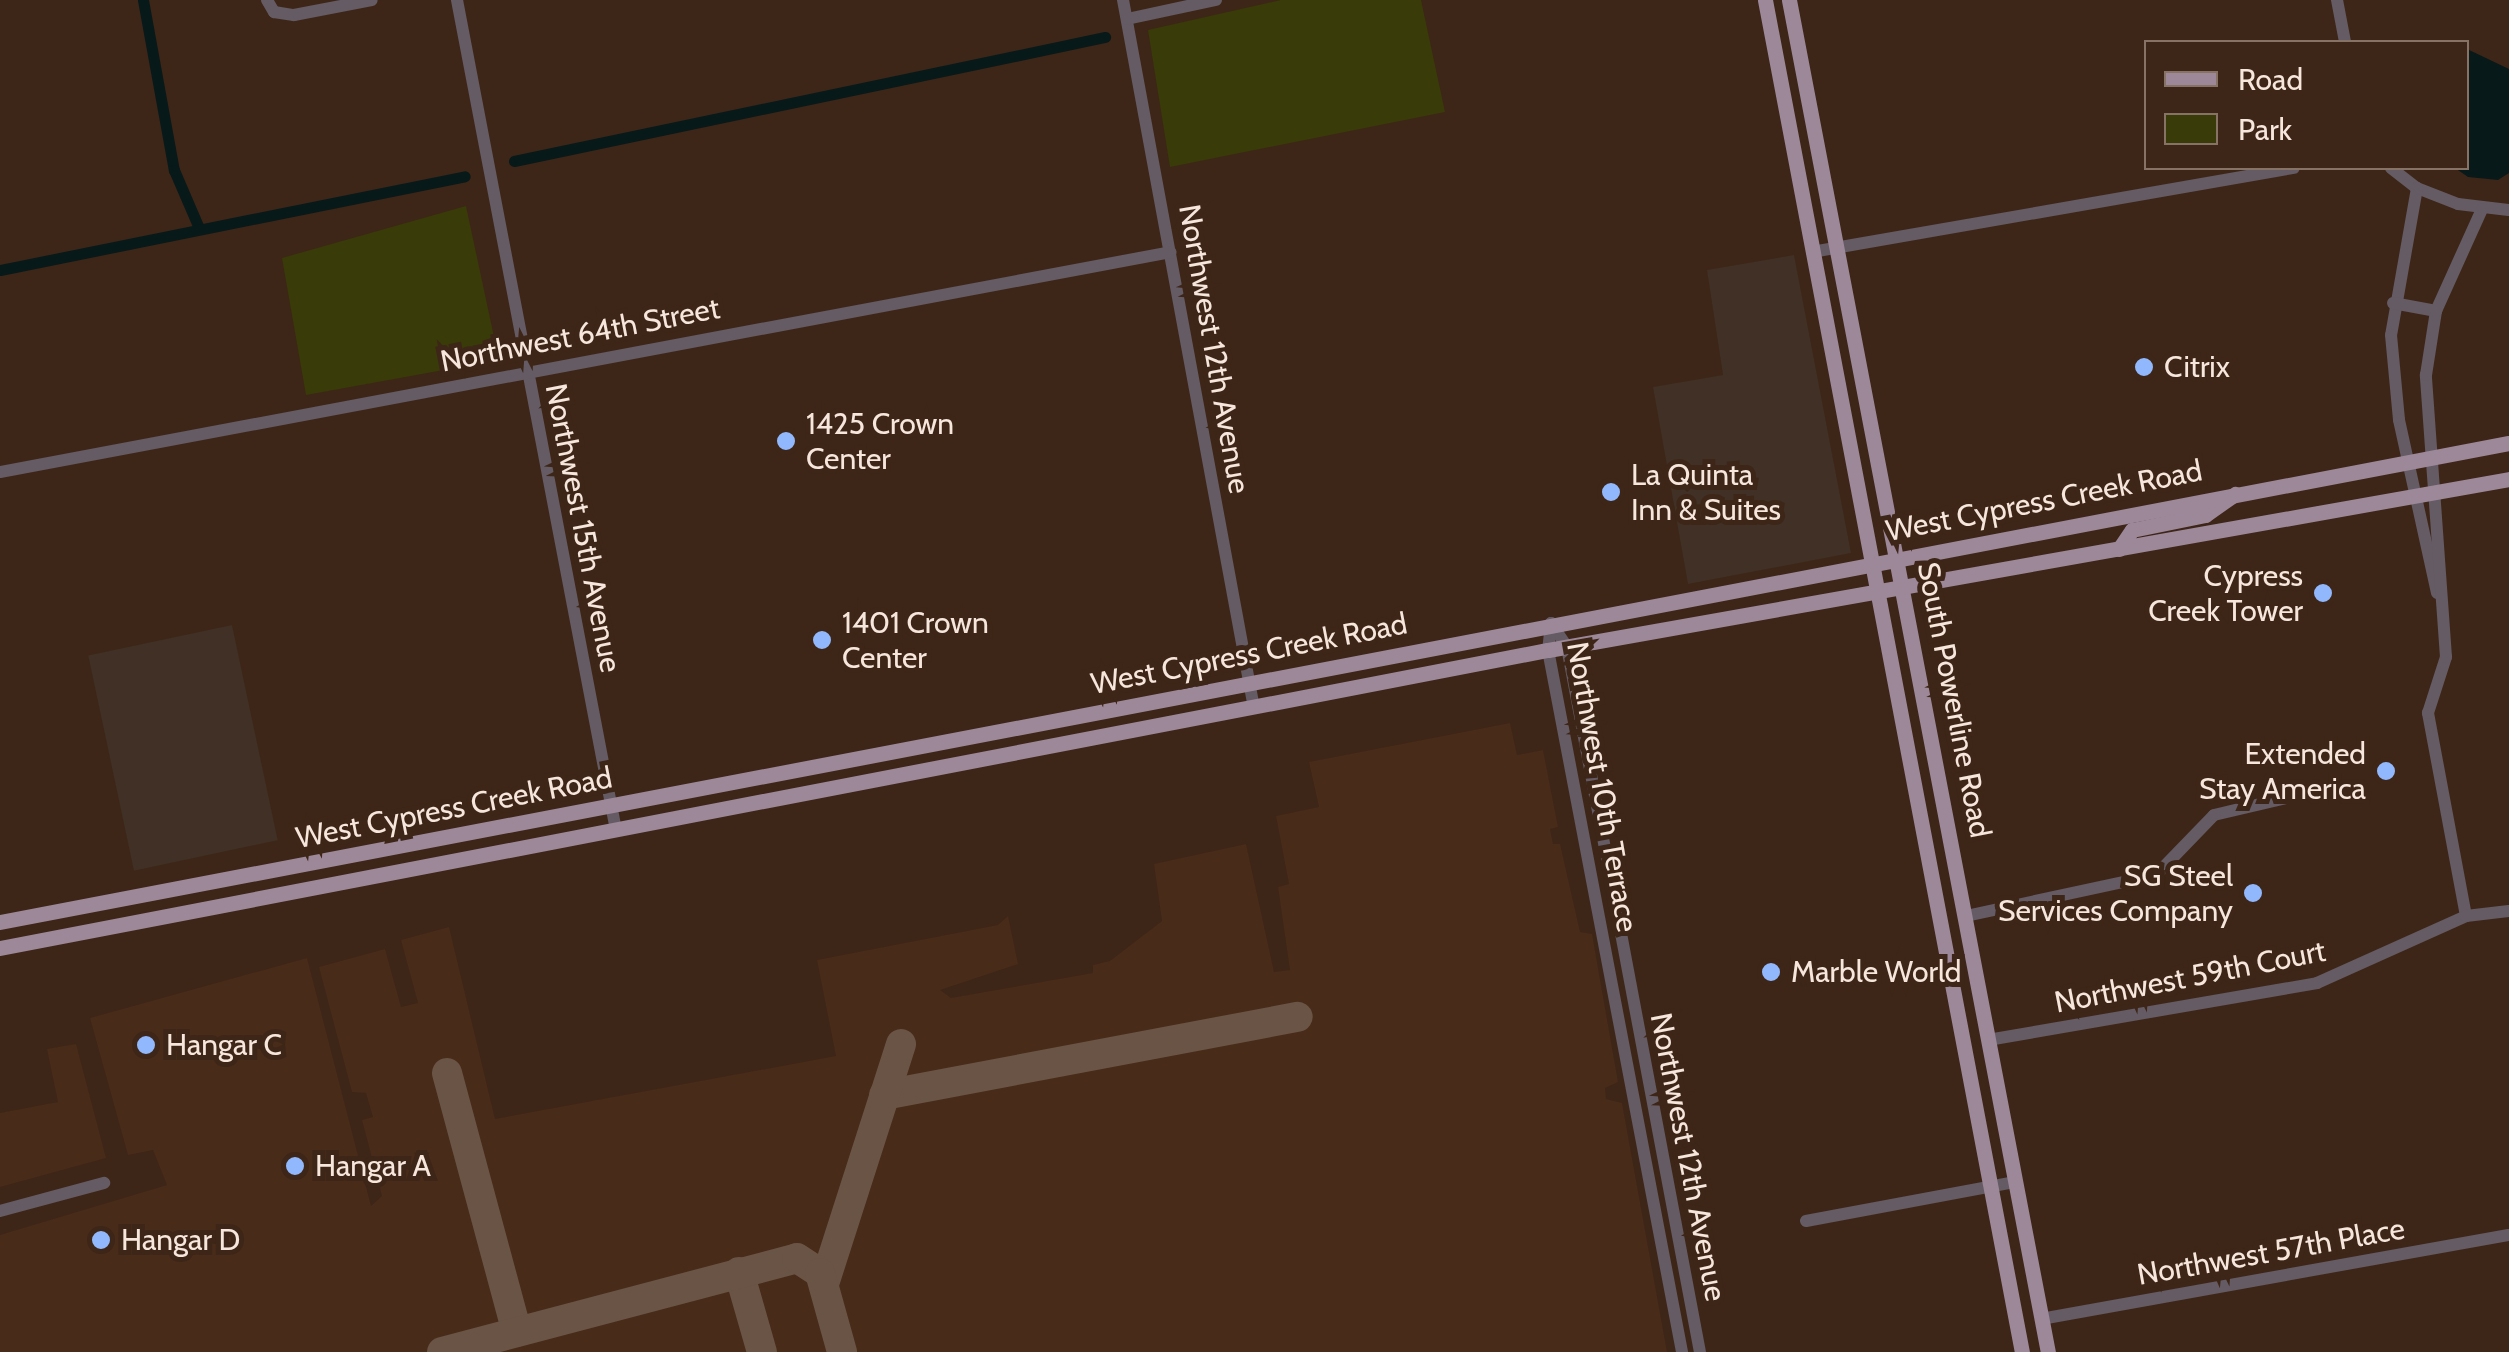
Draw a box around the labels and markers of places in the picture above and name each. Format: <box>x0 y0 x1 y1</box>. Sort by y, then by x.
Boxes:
place label: Citrix <box>2164 349 2230 385</box>
marker: Citrix <box>2133 356 2155 378</box>
place label: 1425 Crown Center <box>806 406 954 476</box>
marker: 1425 Crown Center <box>775 430 797 452</box>
place label: La Quinta Inn & Suites <box>1631 457 1781 528</box>
marker: La Quinta Inn & Suites <box>1600 481 1622 503</box>
place label: Cypress Creek Tower <box>2148 558 2303 628</box>
marker: Cypress Creek Tower <box>2312 582 2334 604</box>
place label: 1401 Crown Center <box>842 605 989 676</box>
marker: 1401 Crown Center <box>811 629 833 651</box>
place label: Extended Stay America <box>2199 736 2366 806</box>
marker: Extended Stay America <box>2375 760 2397 782</box>
place label: SG Steel Services Company <box>1998 858 2233 928</box>
marker: SG Steel Services Company <box>2242 882 2264 904</box>
place label: Marble World <box>1791 954 1962 990</box>
marker: Marble World <box>1760 961 1782 983</box>
place label: Hangar C <box>166 1027 282 1063</box>
marker: Hangar C <box>135 1034 157 1056</box>
place label: Hangar A <box>315 1148 431 1184</box>
marker: Hangar A <box>284 1155 306 1177</box>
place label: Hangar D <box>121 1222 240 1258</box>
marker: Hangar D <box>90 1229 112 1251</box>

